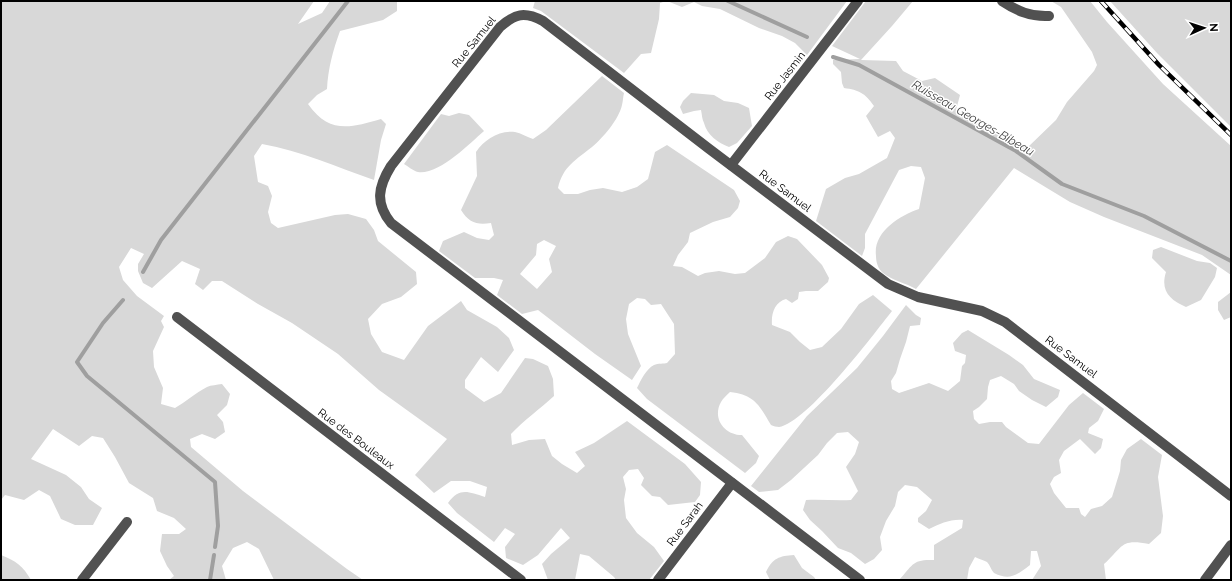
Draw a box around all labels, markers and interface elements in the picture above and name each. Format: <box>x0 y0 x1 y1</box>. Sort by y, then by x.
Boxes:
north arrow <box>1184 8 1224 48</box>
street label: Rue Samuel <box>450 14 498 70</box>
text: N <box>1207 23 1220 32</box>
street label: Rue Jasmin <box>762 49 808 103</box>
water label: Ruisseau Georges-Bibeau <box>909 77 1037 159</box>
street label: Rue Samuel <box>756 167 814 215</box>
street label: Rue Samuel <box>1042 333 1100 381</box>
street label: Rue des Bouleaux <box>315 406 397 472</box>
street label: Rue Sarah <box>664 499 706 549</box>

